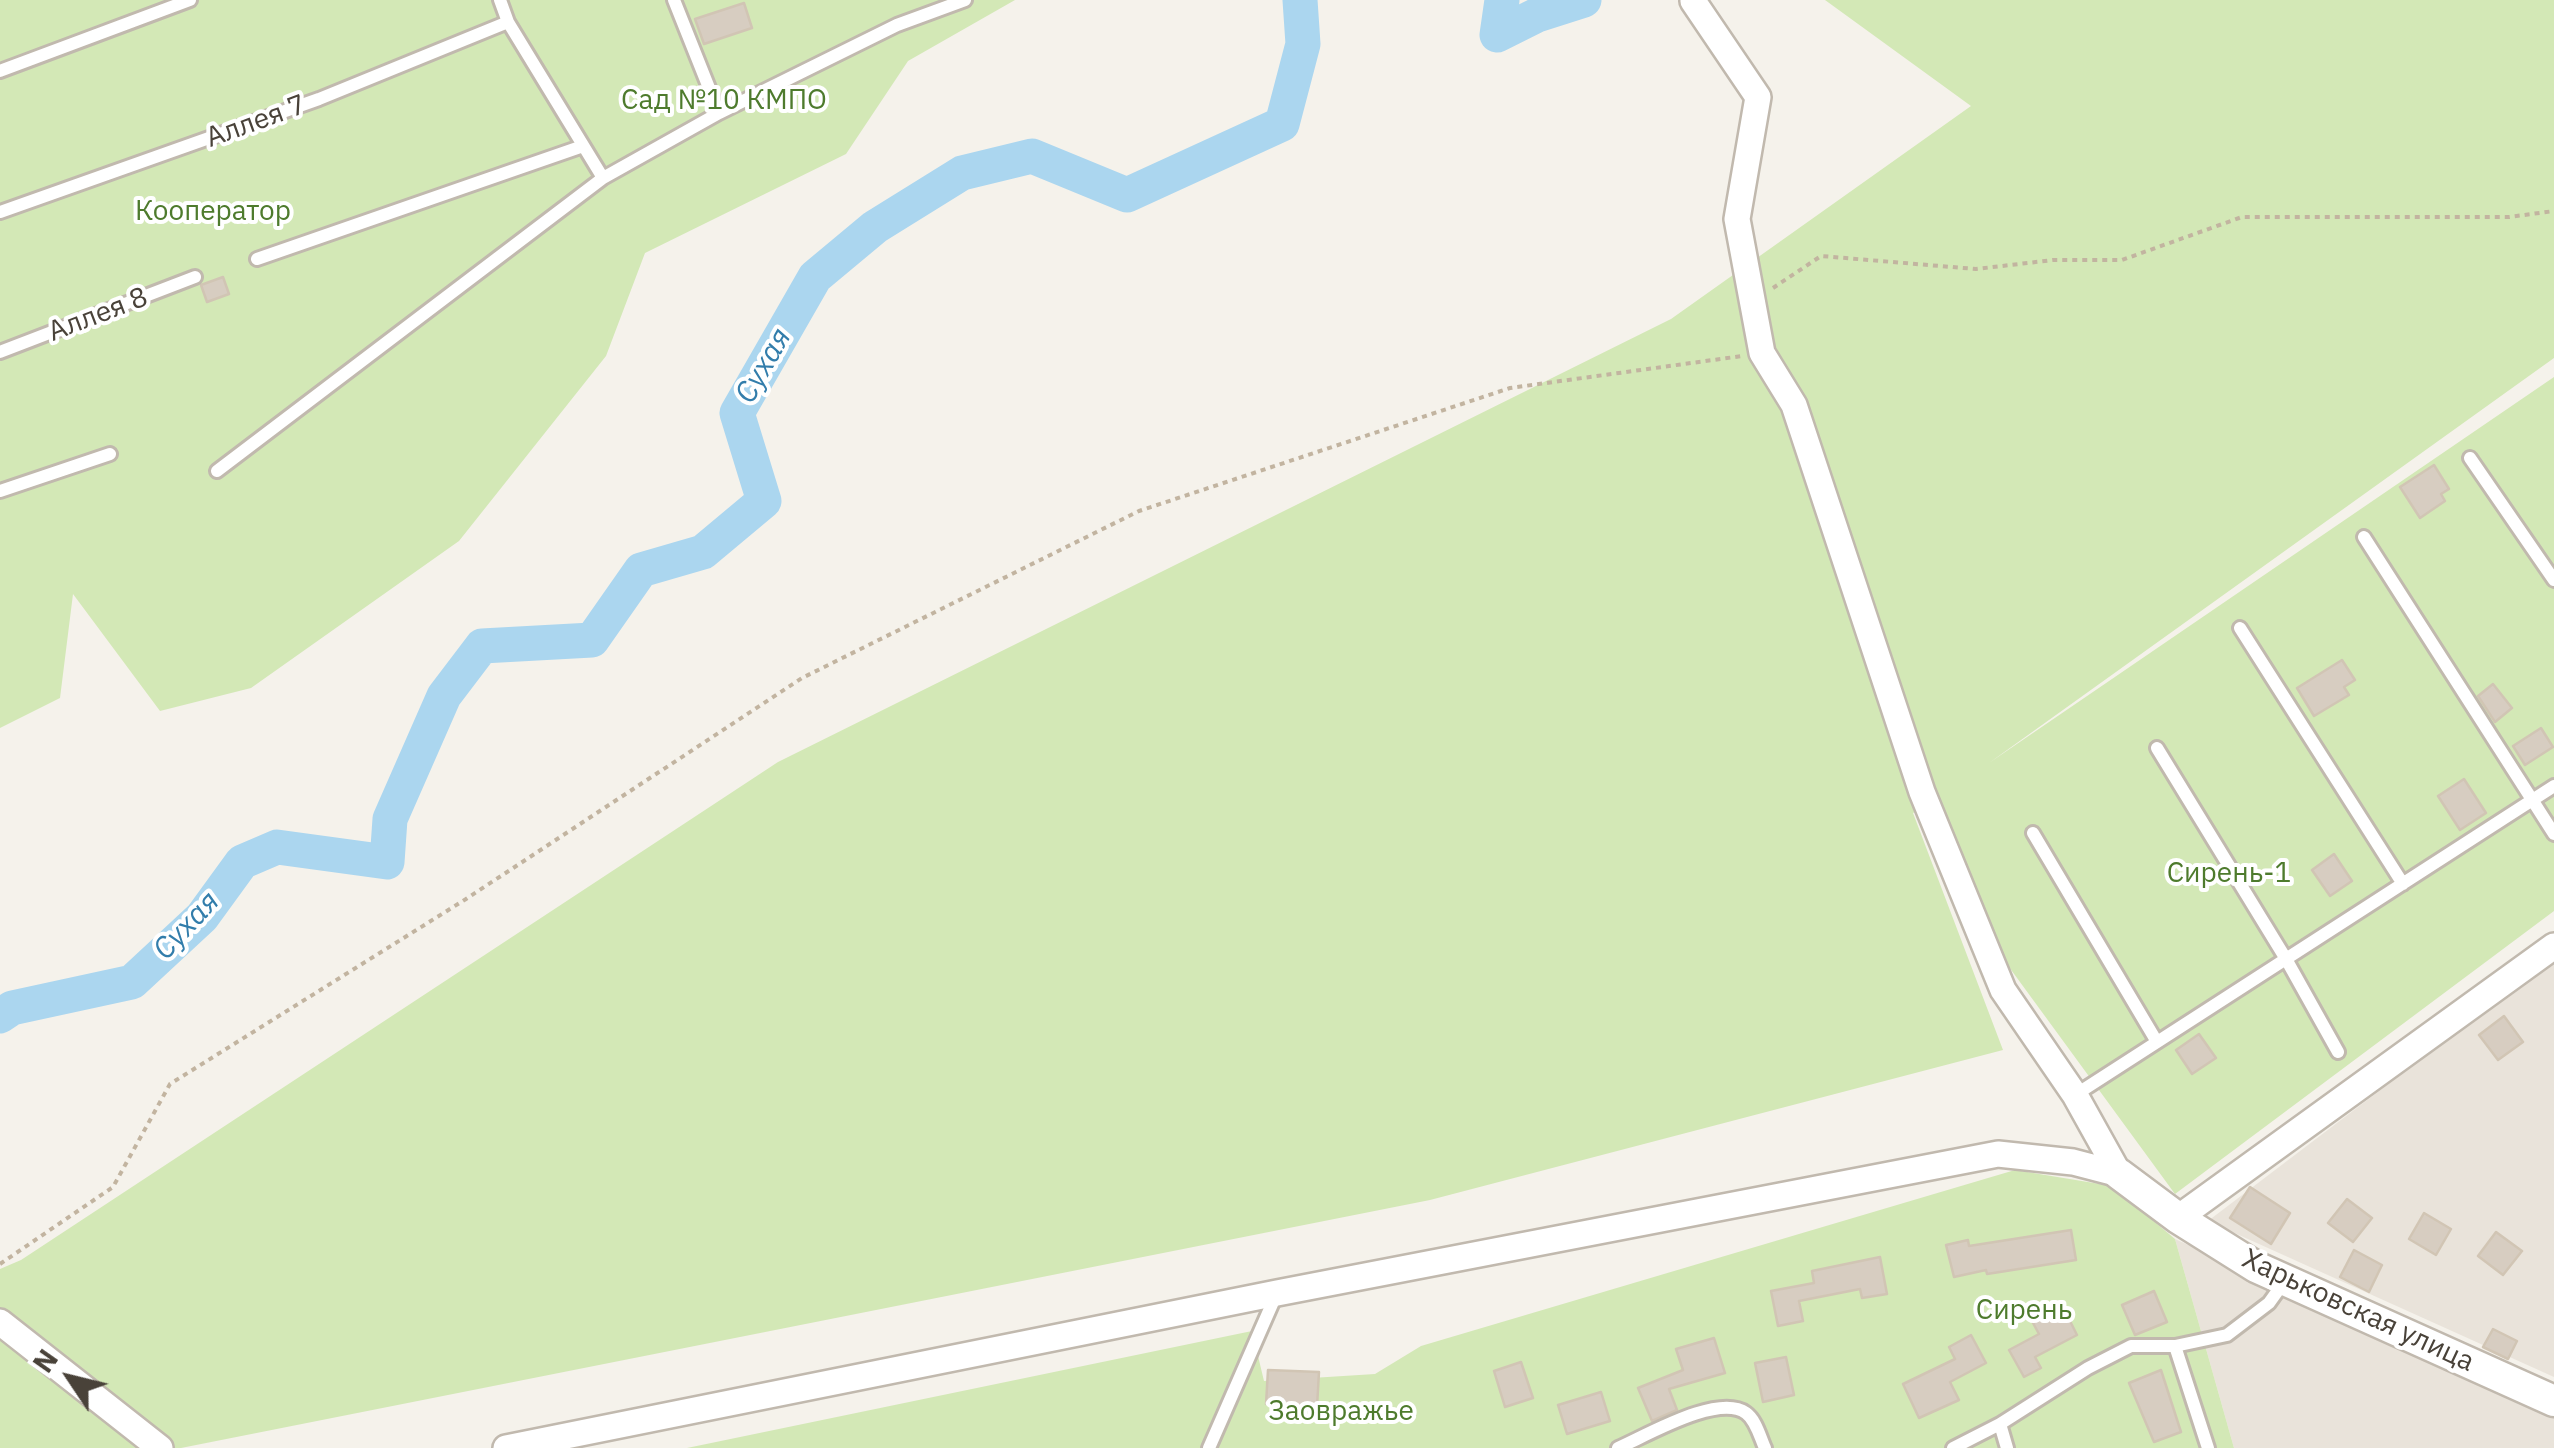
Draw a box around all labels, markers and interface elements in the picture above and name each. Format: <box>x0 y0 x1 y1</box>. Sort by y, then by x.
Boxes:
park label: Сад №10 КМПО <box>621 84 827 118</box>
street label: Аллея 7 <box>202 88 310 156</box>
park label: Кооператор <box>135 195 291 229</box>
street label: Аллея 8 <box>44 281 152 349</box>
water label: Сухая <box>728 322 800 410</box>
park label: Сирень-1 <box>2167 857 2291 891</box>
water label: Сухая <box>146 884 228 968</box>
street label: Харьковская улица <box>2237 1242 2479 1380</box>
park label: Сирень <box>1976 1294 2072 1328</box>
north arrow <box>20 1328 120 1428</box>
text: N <box>24 1342 66 1379</box>
park label: Заовражье <box>1268 1395 1414 1429</box>

